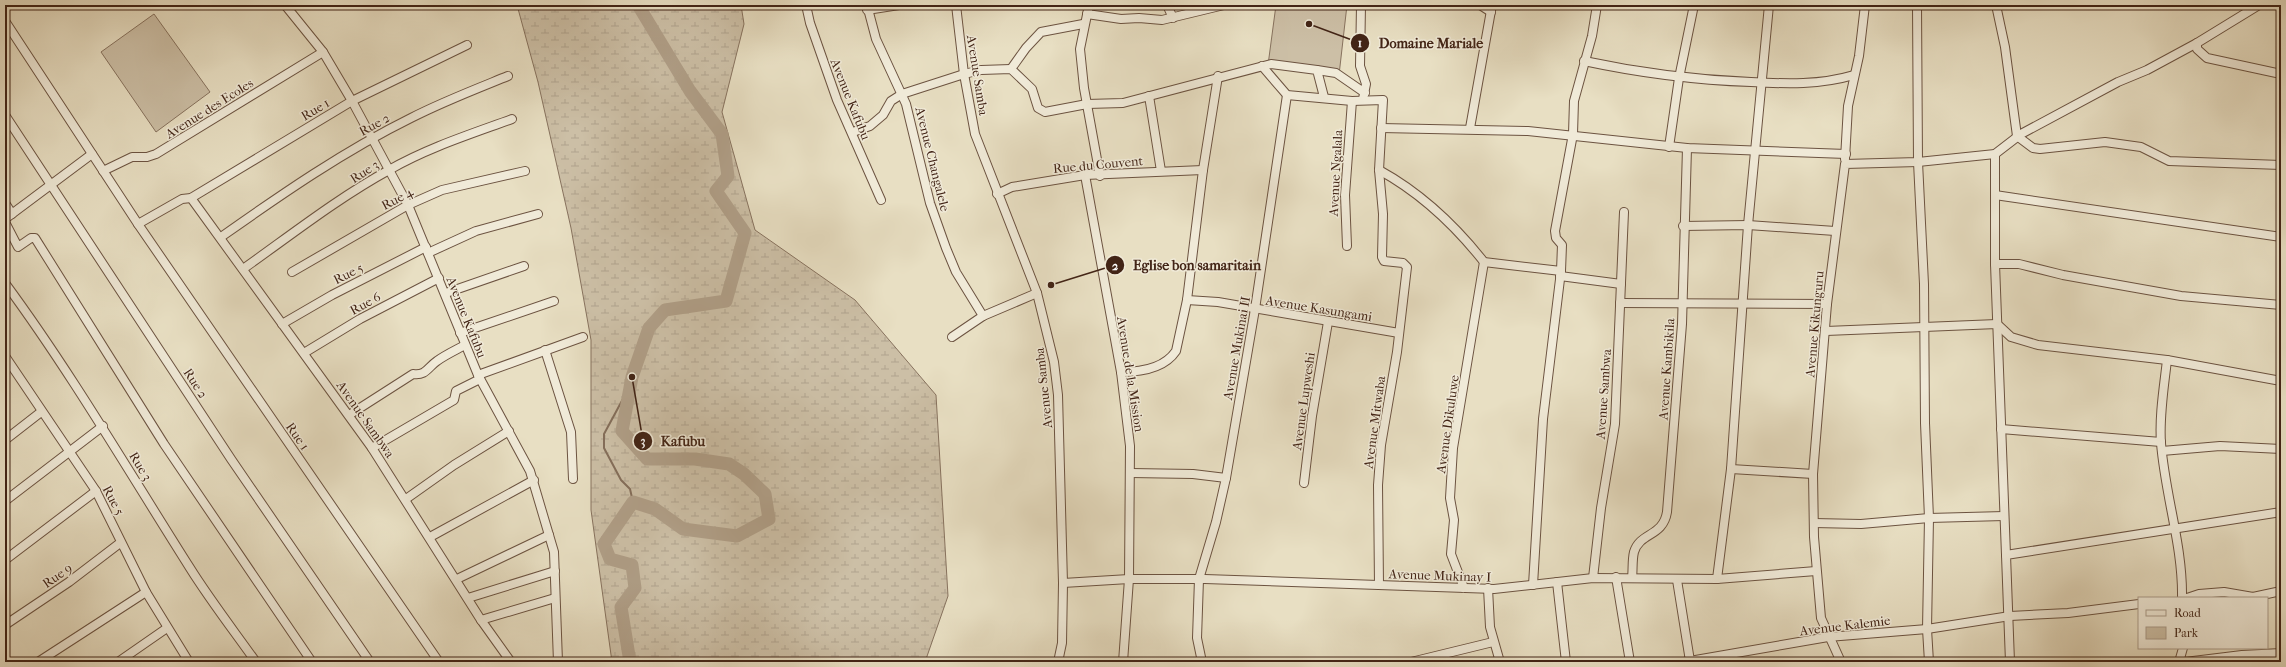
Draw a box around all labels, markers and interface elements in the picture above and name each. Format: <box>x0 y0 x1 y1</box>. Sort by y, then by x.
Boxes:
callout: Domaine Mariale <box>1350 30 1491 56</box>
street label: Avenue Samba <box>964 33 991 117</box>
text: Domaine Mariale <box>1379 35 1483 52</box>
text: 1 <box>1358 36 1362 50</box>
street label: Avenue Kafubu <box>827 56 874 143</box>
street label: Avenue des Ecoles <box>162 75 256 142</box>
street label: Rue 1 <box>298 95 332 124</box>
street label: Avenue Changalele <box>912 104 953 213</box>
street label: Rue 2 <box>356 110 392 139</box>
street label: Avenue Ngalala <box>1326 128 1345 218</box>
street label: Rue du Couvent <box>1052 153 1144 176</box>
street label: Rue 3 <box>347 157 381 186</box>
street label: Rue 4 <box>379 184 416 213</box>
callout: Eglise bon samaritain <box>1105 252 1269 278</box>
text: Eglise bon samaritain <box>1133 257 1262 274</box>
street label: Rue 5 <box>331 259 366 287</box>
text: 2 <box>1112 259 1119 273</box>
street label: Avenue Kikunguru <box>1802 269 1827 379</box>
street label: Avenue Kafubu <box>443 274 490 361</box>
street label: Rue 6 <box>347 288 384 318</box>
street label: Avenue Kasungami <box>1264 293 1373 324</box>
street label: Avenue Mukinai II <box>1220 295 1253 402</box>
street label: Avenue de la Mission <box>1114 314 1147 433</box>
street label: Avenue Kambikila <box>1655 317 1678 421</box>
street label: Avenue Samba <box>1032 346 1055 430</box>
street label: Avenue Sambwa <box>1593 347 1614 441</box>
street label: Avenue Lupweshi <box>1289 351 1318 452</box>
street label: Rue 2 <box>180 366 211 401</box>
street label: Avenue Dikuluwe <box>1433 373 1462 475</box>
street label: Avenue Mitwaba <box>1360 374 1389 470</box>
street label: Avenue Sambwa <box>333 377 398 461</box>
street label: Rue 1 <box>283 420 312 453</box>
callout: Kafubu <box>633 428 714 454</box>
text: Kafubu <box>661 433 705 450</box>
text: 3 <box>641 434 646 449</box>
street label: Rue 3 <box>126 449 155 483</box>
street label: Rue 5 <box>100 483 128 518</box>
street label: Rue 9 <box>40 560 75 591</box>
street label: Avenue Mukinay I <box>1387 566 1491 585</box>
legend <box>2138 597 2268 649</box>
text: Road <box>2174 606 2201 620</box>
street label: Avenue Kalemie <box>1798 612 1892 639</box>
text: Park <box>2174 626 2199 640</box>

